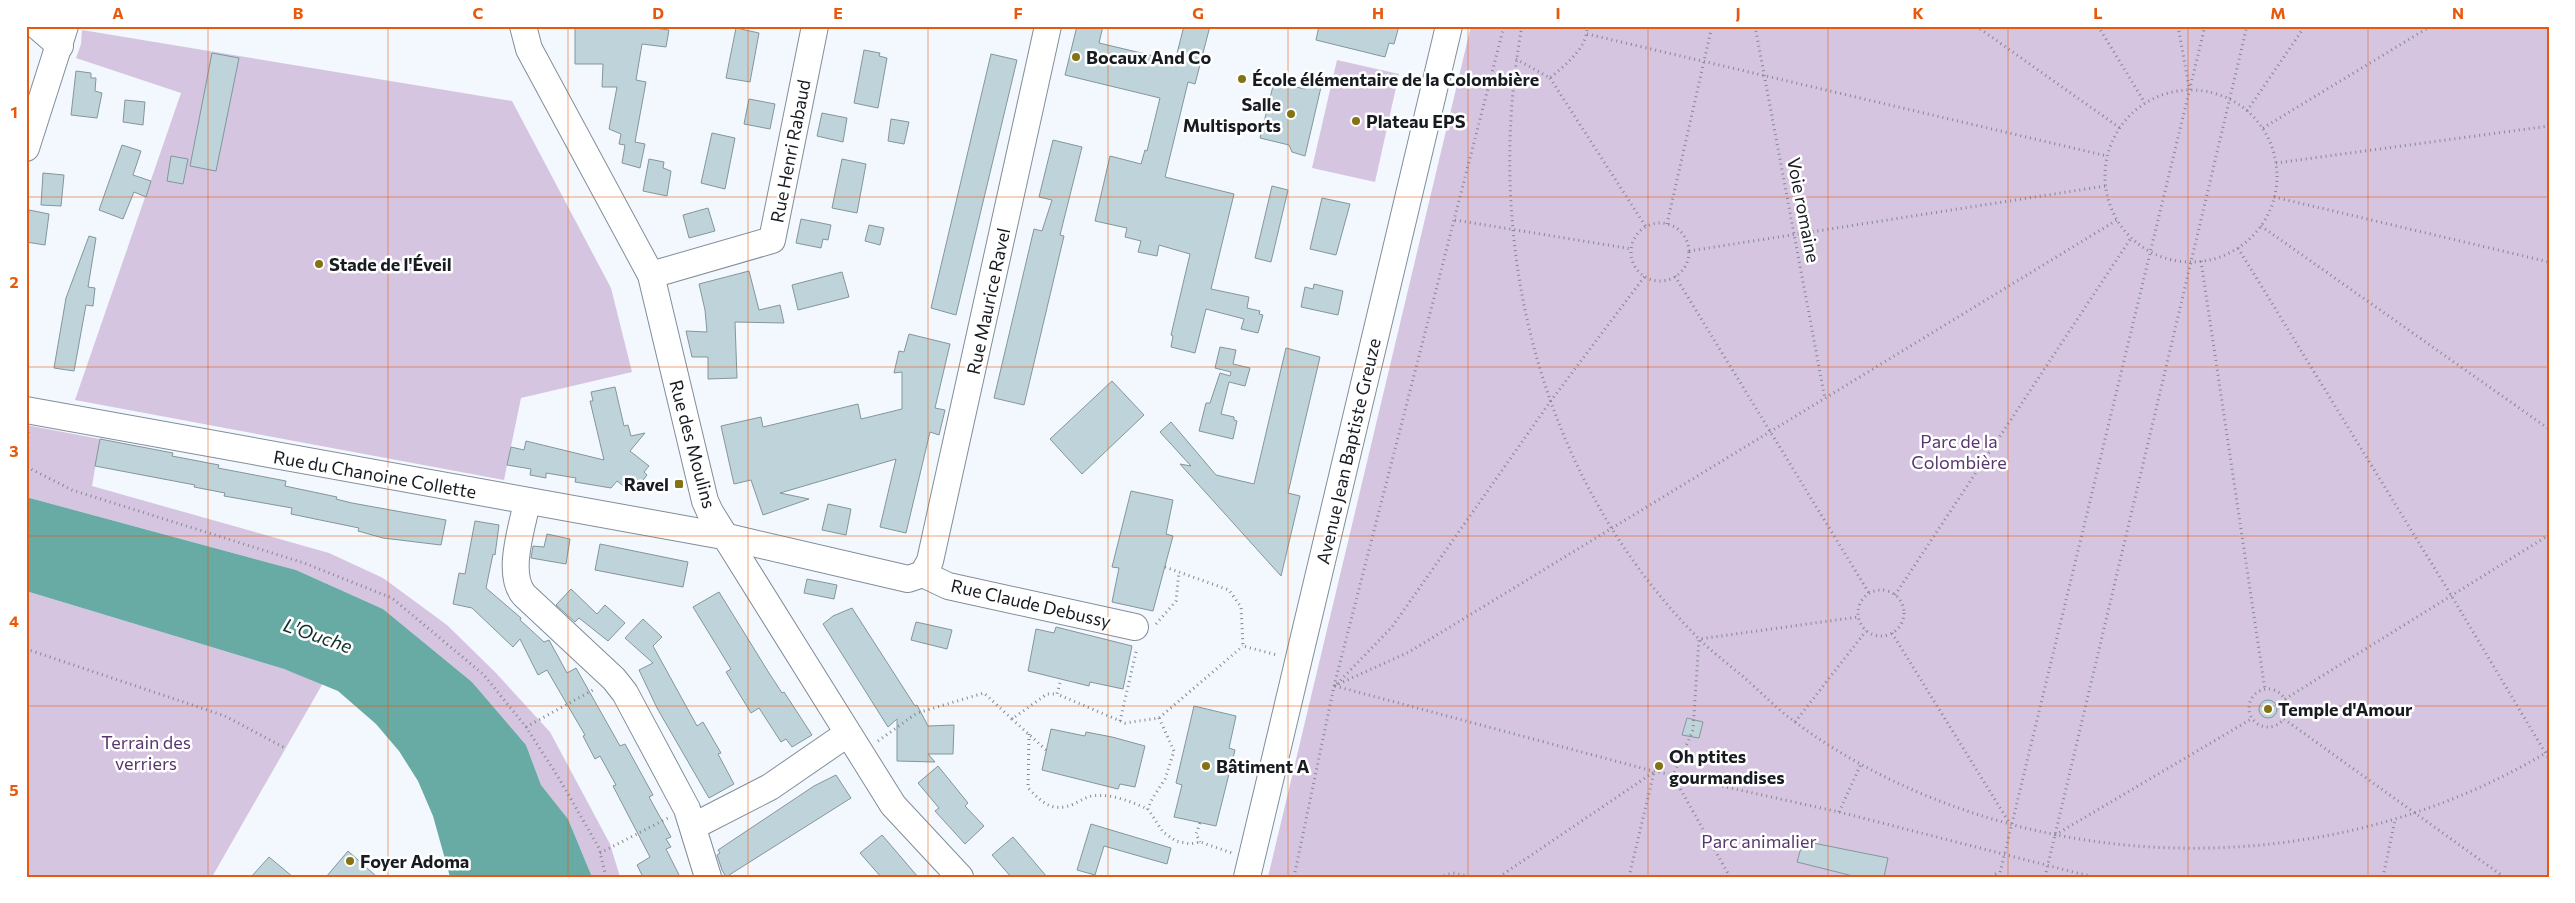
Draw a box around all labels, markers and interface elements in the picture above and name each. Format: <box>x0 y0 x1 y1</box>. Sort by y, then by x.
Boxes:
text: A <box>112 3 124 22</box>
text: B <box>293 3 304 22</box>
text: C <box>473 3 484 22</box>
text: D <box>652 3 664 22</box>
text: E <box>833 3 843 22</box>
text: F <box>1013 3 1023 22</box>
text: G <box>1192 3 1204 22</box>
text: H <box>1372 3 1384 22</box>
text: I <box>1555 3 1561 22</box>
text: J <box>1735 3 1741 22</box>
text: K <box>1912 3 1924 22</box>
text: L <box>2093 3 2103 22</box>
text: M <box>2270 3 2286 22</box>
text: N <box>2452 3 2464 22</box>
place label: Bocaux And Co <box>1086 46 1211 68</box>
marker: Bocaux And Co <box>1070 51 1082 63</box>
place label: École élémentaire de la Colombière <box>1252 68 1539 90</box>
marker: École élémentaire de la Colombière <box>1236 73 1248 85</box>
street label: Rue Henri Rabaud <box>765 78 815 224</box>
place label: Salle Multisports <box>1183 93 1281 136</box>
text: 1 <box>10 102 18 121</box>
marker: Salle Multisports <box>1285 108 1297 120</box>
place label: Plateau EPS <box>1366 110 1466 132</box>
marker: Plateau EPS <box>1350 115 1362 127</box>
street label: Voie romaine <box>1783 156 1825 264</box>
street label: Rue Maurice Ravel <box>962 226 1014 376</box>
place label: Stade de l'Éveil <box>329 253 452 275</box>
marker: Stade de l'Éveil <box>313 258 325 270</box>
text: 2 <box>9 272 19 291</box>
street label: Avenue Jean Baptiste Greuze <box>1311 336 1385 566</box>
street label: Rue des Moulins <box>665 377 721 511</box>
park label: Parc de la Colombière <box>1911 430 2007 473</box>
text: 3 <box>9 441 19 460</box>
street label: Rue du Chanoine Collette <box>272 445 478 503</box>
place label: Ravel <box>624 473 669 495</box>
marker: Ravel <box>673 478 685 490</box>
street label: Rue Claude Debussy <box>949 574 1113 632</box>
text: 4 <box>9 611 19 630</box>
water label: L'Ouche <box>281 613 355 657</box>
place label: Temple d'Amour <box>2278 698 2413 720</box>
marker: Temple d'Amour <box>2262 703 2274 715</box>
park label: Terrain des verriers <box>101 731 191 774</box>
place label: Oh ptites gourmandises <box>1669 745 1785 788</box>
place label: Bâtiment A <box>1216 755 1310 777</box>
marker: Bâtiment A <box>1200 760 1212 772</box>
marker: Oh ptites gourmandises <box>1653 760 1665 772</box>
text: 5 <box>9 780 19 799</box>
park label: Parc animalier <box>1701 830 1817 852</box>
place label: Foyer Adoma <box>360 850 469 872</box>
marker: Foyer Adoma <box>344 855 356 867</box>

